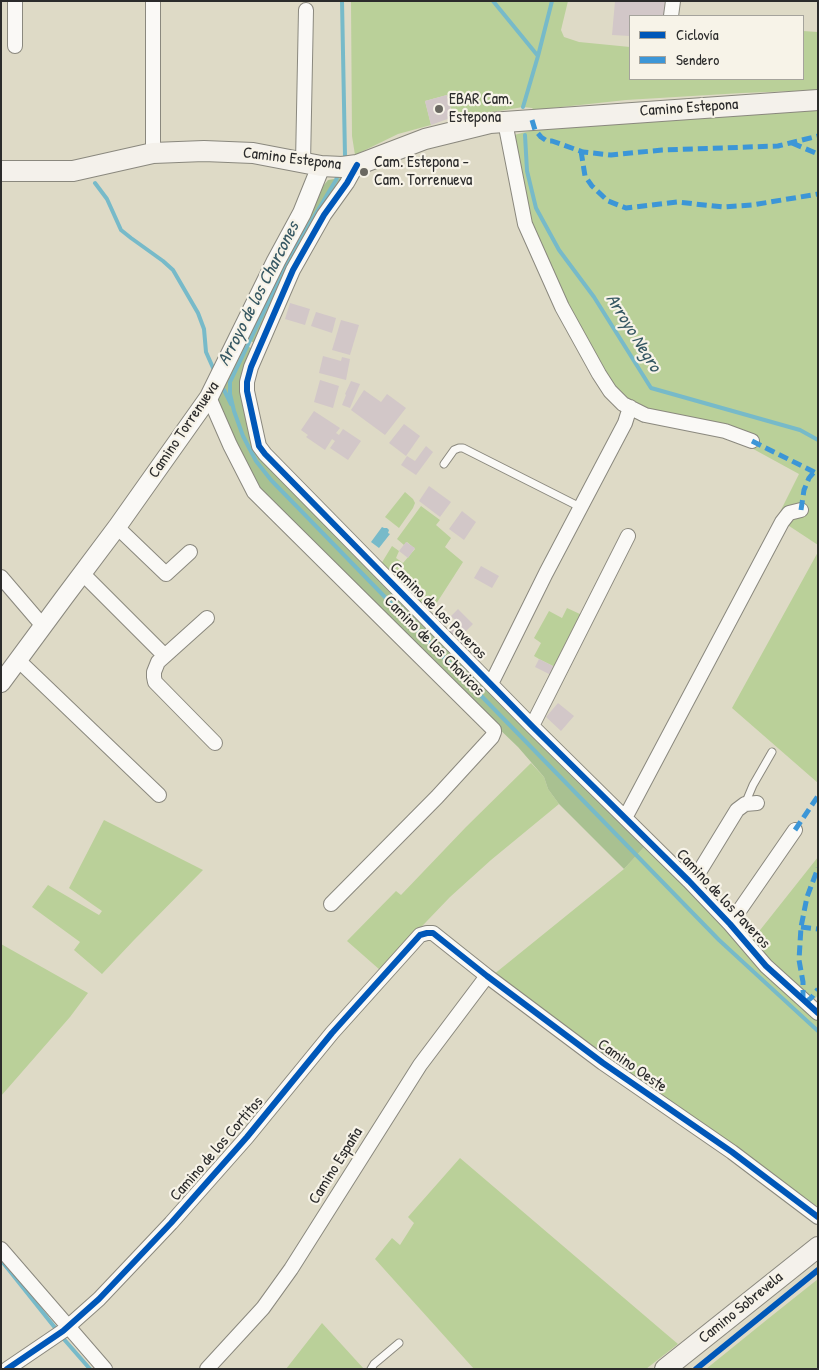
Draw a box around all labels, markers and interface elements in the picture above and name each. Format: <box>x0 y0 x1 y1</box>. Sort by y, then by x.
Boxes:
legend <box>629 15 804 80</box>
text: Ciclovía <box>676 24 719 45</box>
text: Sendero <box>676 49 719 70</box>
place label: EBAR Cam. Estepona <box>449 90 512 128</box>
street label: Camino Estepona <box>639 95 739 121</box>
marker: EBAR Cam. Estepona <box>433 103 445 115</box>
street label: Camino Estepona <box>242 143 342 175</box>
place label: Cam. Estepona - Cam. Torrenueva <box>374 153 472 191</box>
marker: Cam. Estepona - Cam. Torrenueva <box>358 166 370 178</box>
water label: Arroyo de los Charcones <box>213 219 305 369</box>
water label: Arroyo Negro <box>601 290 665 376</box>
street label: Camino Torrenueva <box>145 378 223 482</box>
street label: Camino de los Paveros <box>386 559 490 663</box>
street label: Camino de los Chavicos <box>380 592 488 700</box>
street label: Camino de los Paveros <box>672 845 774 953</box>
street label: Camino Oeste <box>594 1035 670 1097</box>
street label: Camino de los Cortitos <box>166 1093 268 1205</box>
street label: Camino España <box>305 1124 367 1208</box>
street label: Camino Sobrevela <box>695 1268 787 1348</box>

